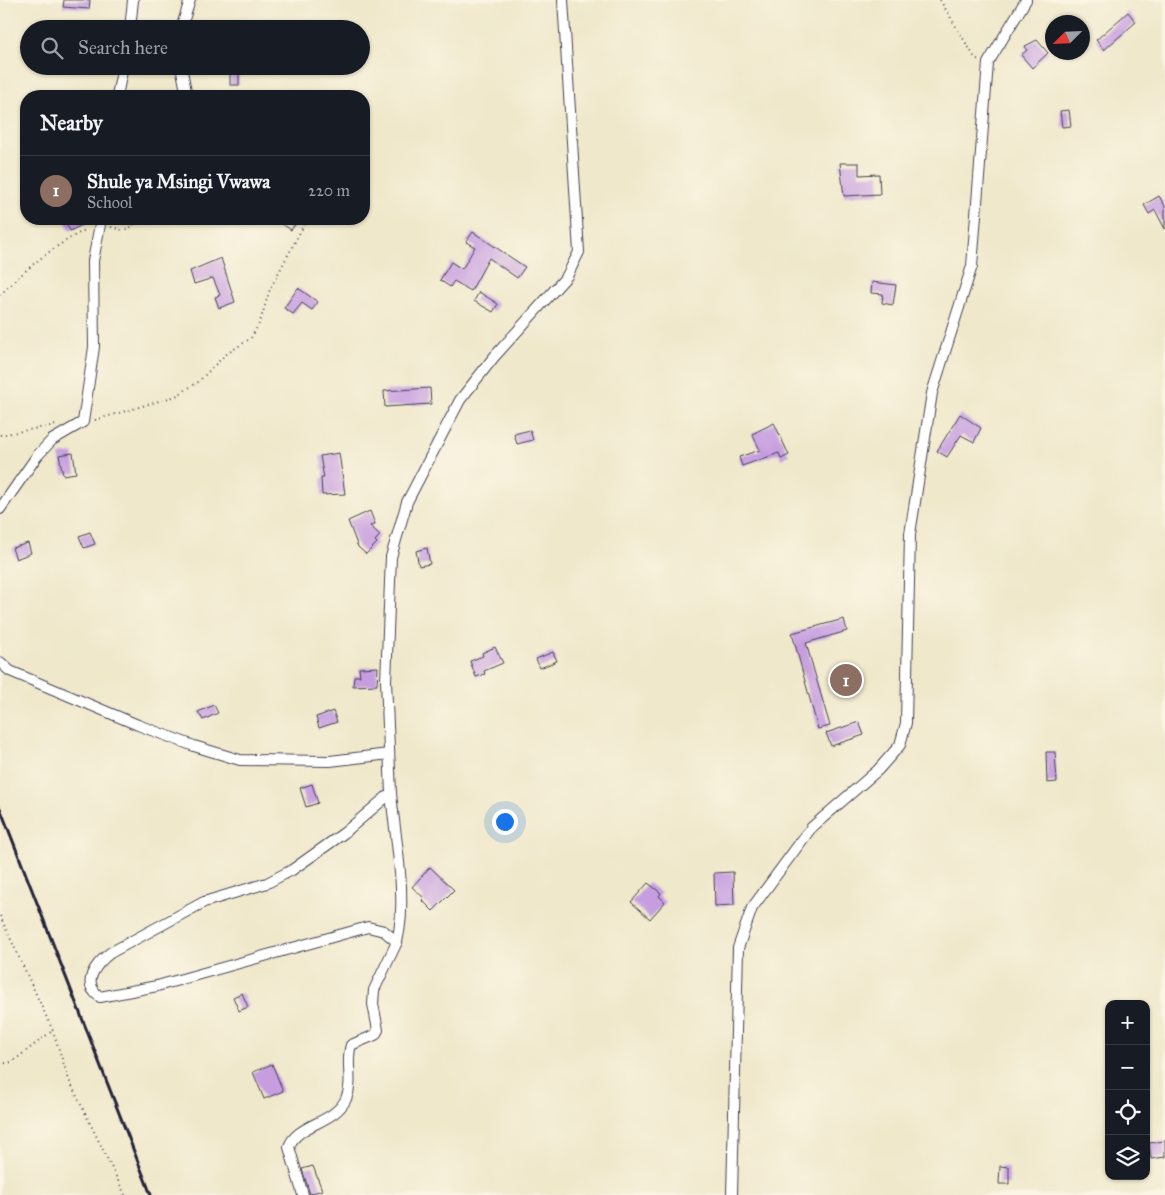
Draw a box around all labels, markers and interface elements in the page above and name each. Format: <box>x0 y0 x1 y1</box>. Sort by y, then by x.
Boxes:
north arrow <box>1045 15 1090 60</box>
search box <box>20 20 370 75</box>
icon: search <box>38 34 66 62</box>
text: Search here <box>78 36 168 59</box>
text: Nearby <box>40 110 103 136</box>
text: Shule ya Msingi Vwawa <box>87 170 270 193</box>
text: 1 <box>53 181 59 200</box>
text: 220 m <box>308 181 350 200</box>
text: School <box>87 193 132 212</box>
pin: 1 <box>830 661 862 699</box>
your location <box>492 809 518 835</box>
map controls <box>1105 1000 1150 1180</box>
button: + <box>1105 1000 1150 1045</box>
button: − <box>1105 1045 1150 1090</box>
button: locate <box>1105 1090 1150 1135</box>
button: layers <box>1105 1135 1150 1180</box>

